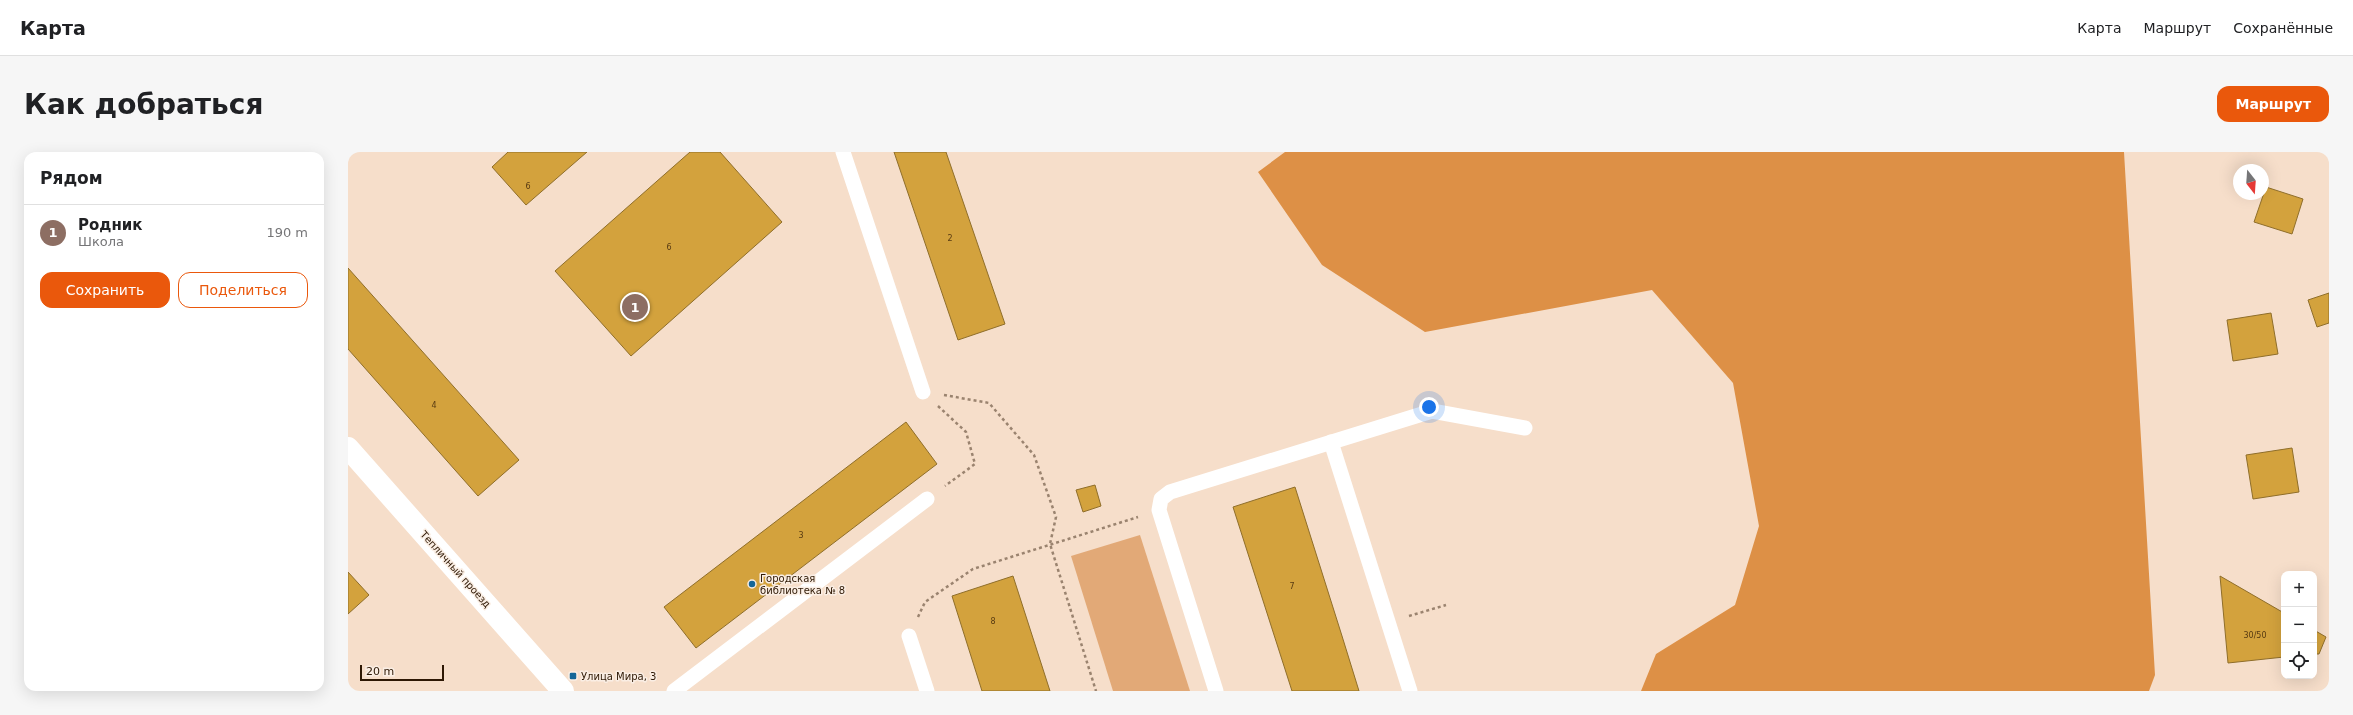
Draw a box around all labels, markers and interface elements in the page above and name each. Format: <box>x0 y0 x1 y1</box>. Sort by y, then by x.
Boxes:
text: Карта <box>20 17 86 39</box>
text: Карта <box>2077 20 2121 36</box>
text: Маршрут <box>2143 20 2211 36</box>
text: Сохранённые <box>2233 20 2333 36</box>
button: Маршрут <box>2217 86 2329 122</box>
text: Как добраться <box>24 88 263 121</box>
north arrow <box>2233 164 2269 200</box>
text: Рядом <box>40 168 103 188</box>
house number: 6 <box>525 182 531 191</box>
text: Родник <box>78 216 142 234</box>
text: 1 <box>48 225 58 240</box>
text: 190 m <box>266 225 308 240</box>
text: Школа <box>78 234 124 249</box>
house number: 2 <box>947 234 953 243</box>
house number: 6 <box>666 243 672 252</box>
button: Сохранить <box>40 272 170 308</box>
button: Поделиться <box>178 272 308 308</box>
pin: 1 <box>622 292 648 322</box>
your location <box>1419 397 1439 417</box>
house number: 4 <box>431 401 437 410</box>
street label: Тепличный проезд <box>418 528 493 610</box>
house number: 3 <box>798 531 804 540</box>
map controls <box>2281 571 2317 679</box>
button: + <box>2281 571 2317 607</box>
place label: Городская библиотека № 8 <box>760 573 845 596</box>
marker: Городская библиотека № 8 <box>747 579 757 589</box>
house number: 7 <box>1289 582 1295 591</box>
button: − <box>2281 607 2317 643</box>
house number: 8 <box>990 617 996 626</box>
house number: 30/50 <box>2243 631 2267 640</box>
button: locate <box>2281 643 2317 679</box>
scale bar <box>360 663 444 682</box>
text: 20 m <box>366 665 394 678</box>
marker: Улица Мира, 3 <box>568 671 578 681</box>
place label: Улица Мира, 3 <box>581 671 656 682</box>

